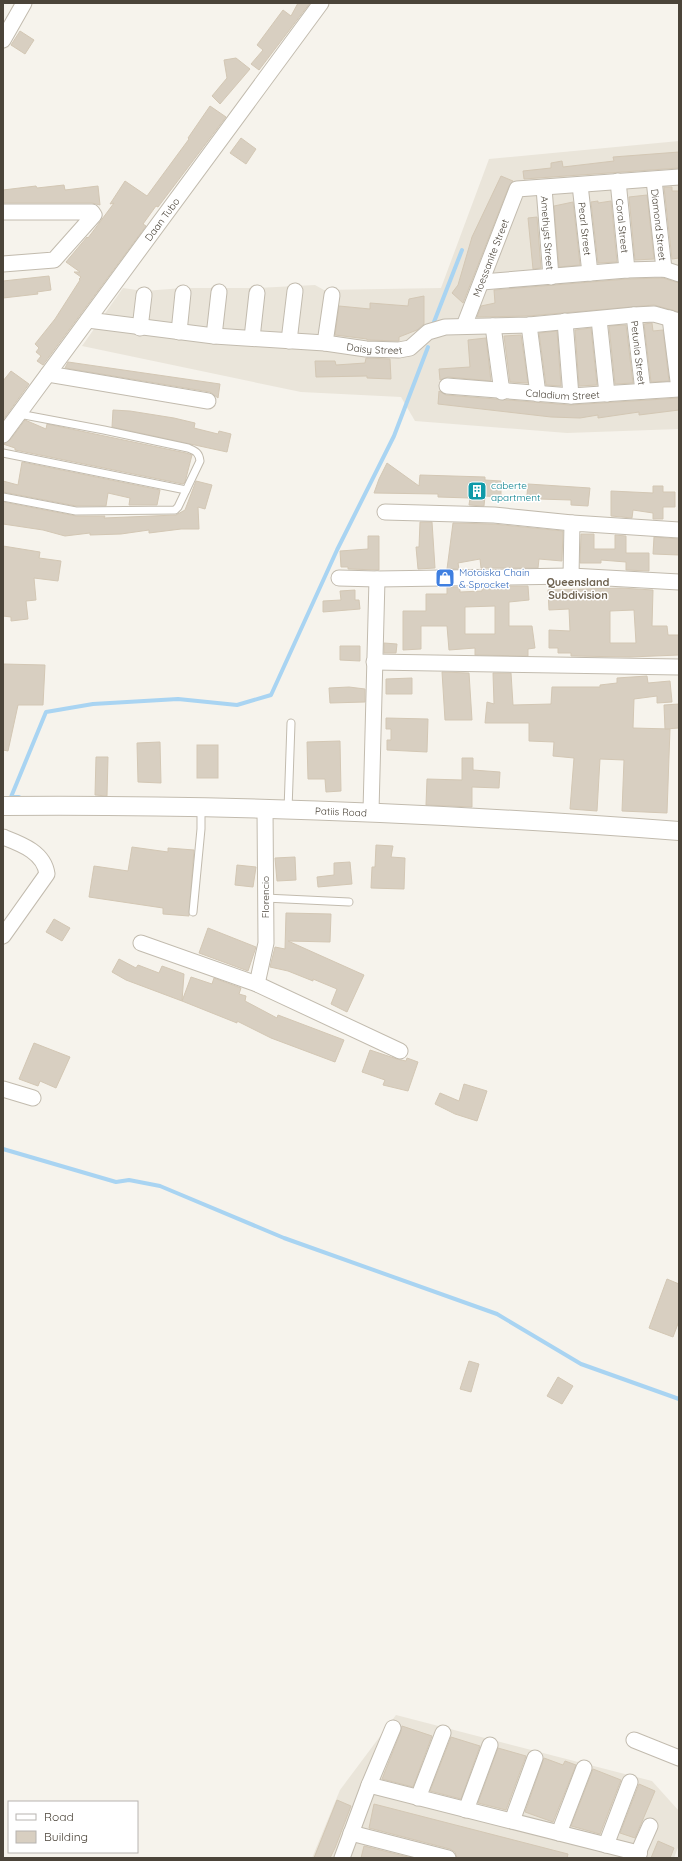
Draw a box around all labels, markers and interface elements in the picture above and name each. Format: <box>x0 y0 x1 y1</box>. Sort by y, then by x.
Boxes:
street label: Diamond Street <box>649 188 670 262</box>
street label: Daan Tubo <box>142 195 182 243</box>
street label: Amethyst Street <box>538 195 557 271</box>
street label: Coral Street <box>613 198 632 254</box>
street label: Pearl Street <box>575 201 595 257</box>
street label: Moessanite Street <box>469 217 512 299</box>
street label: Petunia Street <box>628 320 649 386</box>
street label: Daisy Street <box>346 340 404 357</box>
street label: Caladium Street <box>525 386 601 403</box>
place label: caberte apartment <box>491 479 541 504</box>
building icon: caberte apartment <box>466 480 488 502</box>
place label: Motoiska Chain & Sprocket <box>459 566 530 591</box>
shop icon: Motoiska Chain & Sprocket <box>434 567 456 589</box>
district label: Queensland Subdivision <box>547 575 610 602</box>
street label: Patiis Road <box>315 804 367 819</box>
street label: Florencio <box>259 876 272 918</box>
legend <box>8 1801 138 1853</box>
text: Road <box>44 1809 74 1824</box>
text: Building <box>44 1829 88 1844</box>

